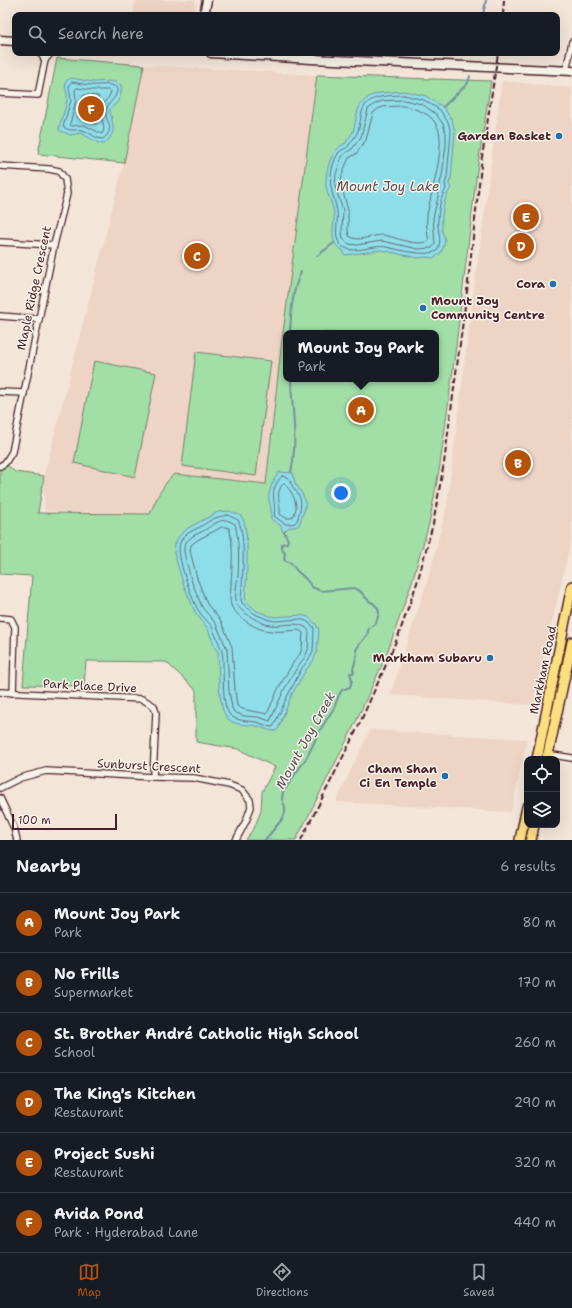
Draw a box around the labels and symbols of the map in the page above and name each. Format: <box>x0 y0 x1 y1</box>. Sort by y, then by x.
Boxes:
pin: F <box>78 94 104 124</box>
place label: Garden Basket <box>457 128 551 144</box>
marker: Garden Basket <box>554 131 564 141</box>
water label: Mount Joy Lake <box>337 178 439 195</box>
pin: E <box>513 202 539 232</box>
street label: Maple Ridge Crescent <box>13 224 55 352</box>
pin: D <box>508 231 534 261</box>
pin: C <box>184 241 210 271</box>
place label: Cora <box>516 276 546 292</box>
marker: Cora <box>548 279 558 289</box>
place label: Mount Joy Community Centre <box>431 293 545 323</box>
marker: Mount Joy Community Centre <box>418 303 428 313</box>
pin: A <box>348 395 374 425</box>
pin: B <box>505 448 531 478</box>
your location <box>331 483 351 503</box>
street label: Markham Road <box>526 624 560 716</box>
place label: Markham Subaru <box>373 650 482 666</box>
marker: Markham Subaru <box>485 653 495 663</box>
street label: Park Place Drive <box>43 676 138 696</box>
water label: Mount Joy Creek <box>272 688 339 792</box>
street label: Sunburst Crescent <box>97 755 201 777</box>
place label: Cham Shan Ci En Temple <box>359 761 437 791</box>
marker: Cham Shan Ci En Temple <box>440 771 450 781</box>
scale bar <box>12 812 117 831</box>

